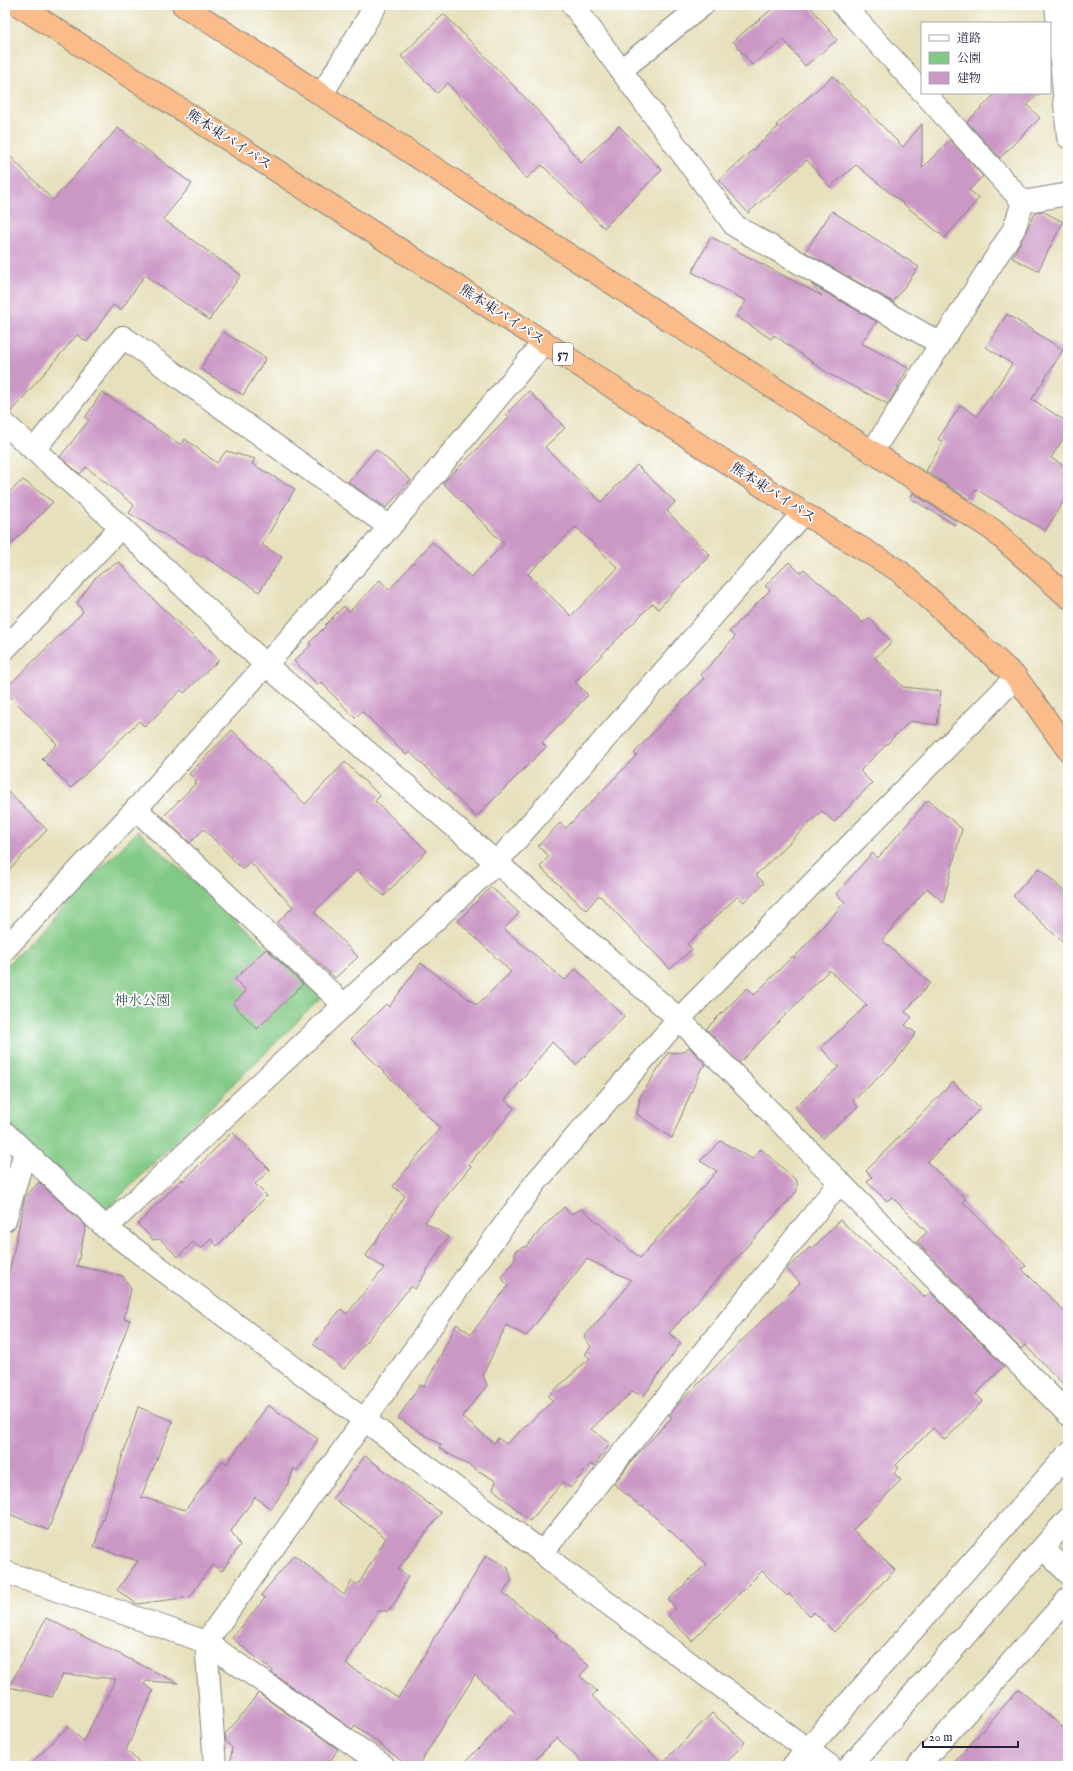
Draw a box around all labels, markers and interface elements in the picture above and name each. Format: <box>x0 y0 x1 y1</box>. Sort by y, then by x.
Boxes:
legend <box>921 22 1051 94</box>
text: 道路 <box>957 31 981 46</box>
text: 公園 <box>957 51 981 66</box>
text: 建物 <box>957 71 981 86</box>
street label: 熊本東バイパス <box>183 106 275 174</box>
street label: 熊本東バイパス <box>456 281 548 349</box>
road number: 57 <box>553 343 573 365</box>
street label: 熊本東バイパス <box>727 459 819 527</box>
park label: 神水公園 <box>114 992 170 1010</box>
scale bar <box>923 1723 1018 1749</box>
text: 20 m <box>929 1730 952 1745</box>

